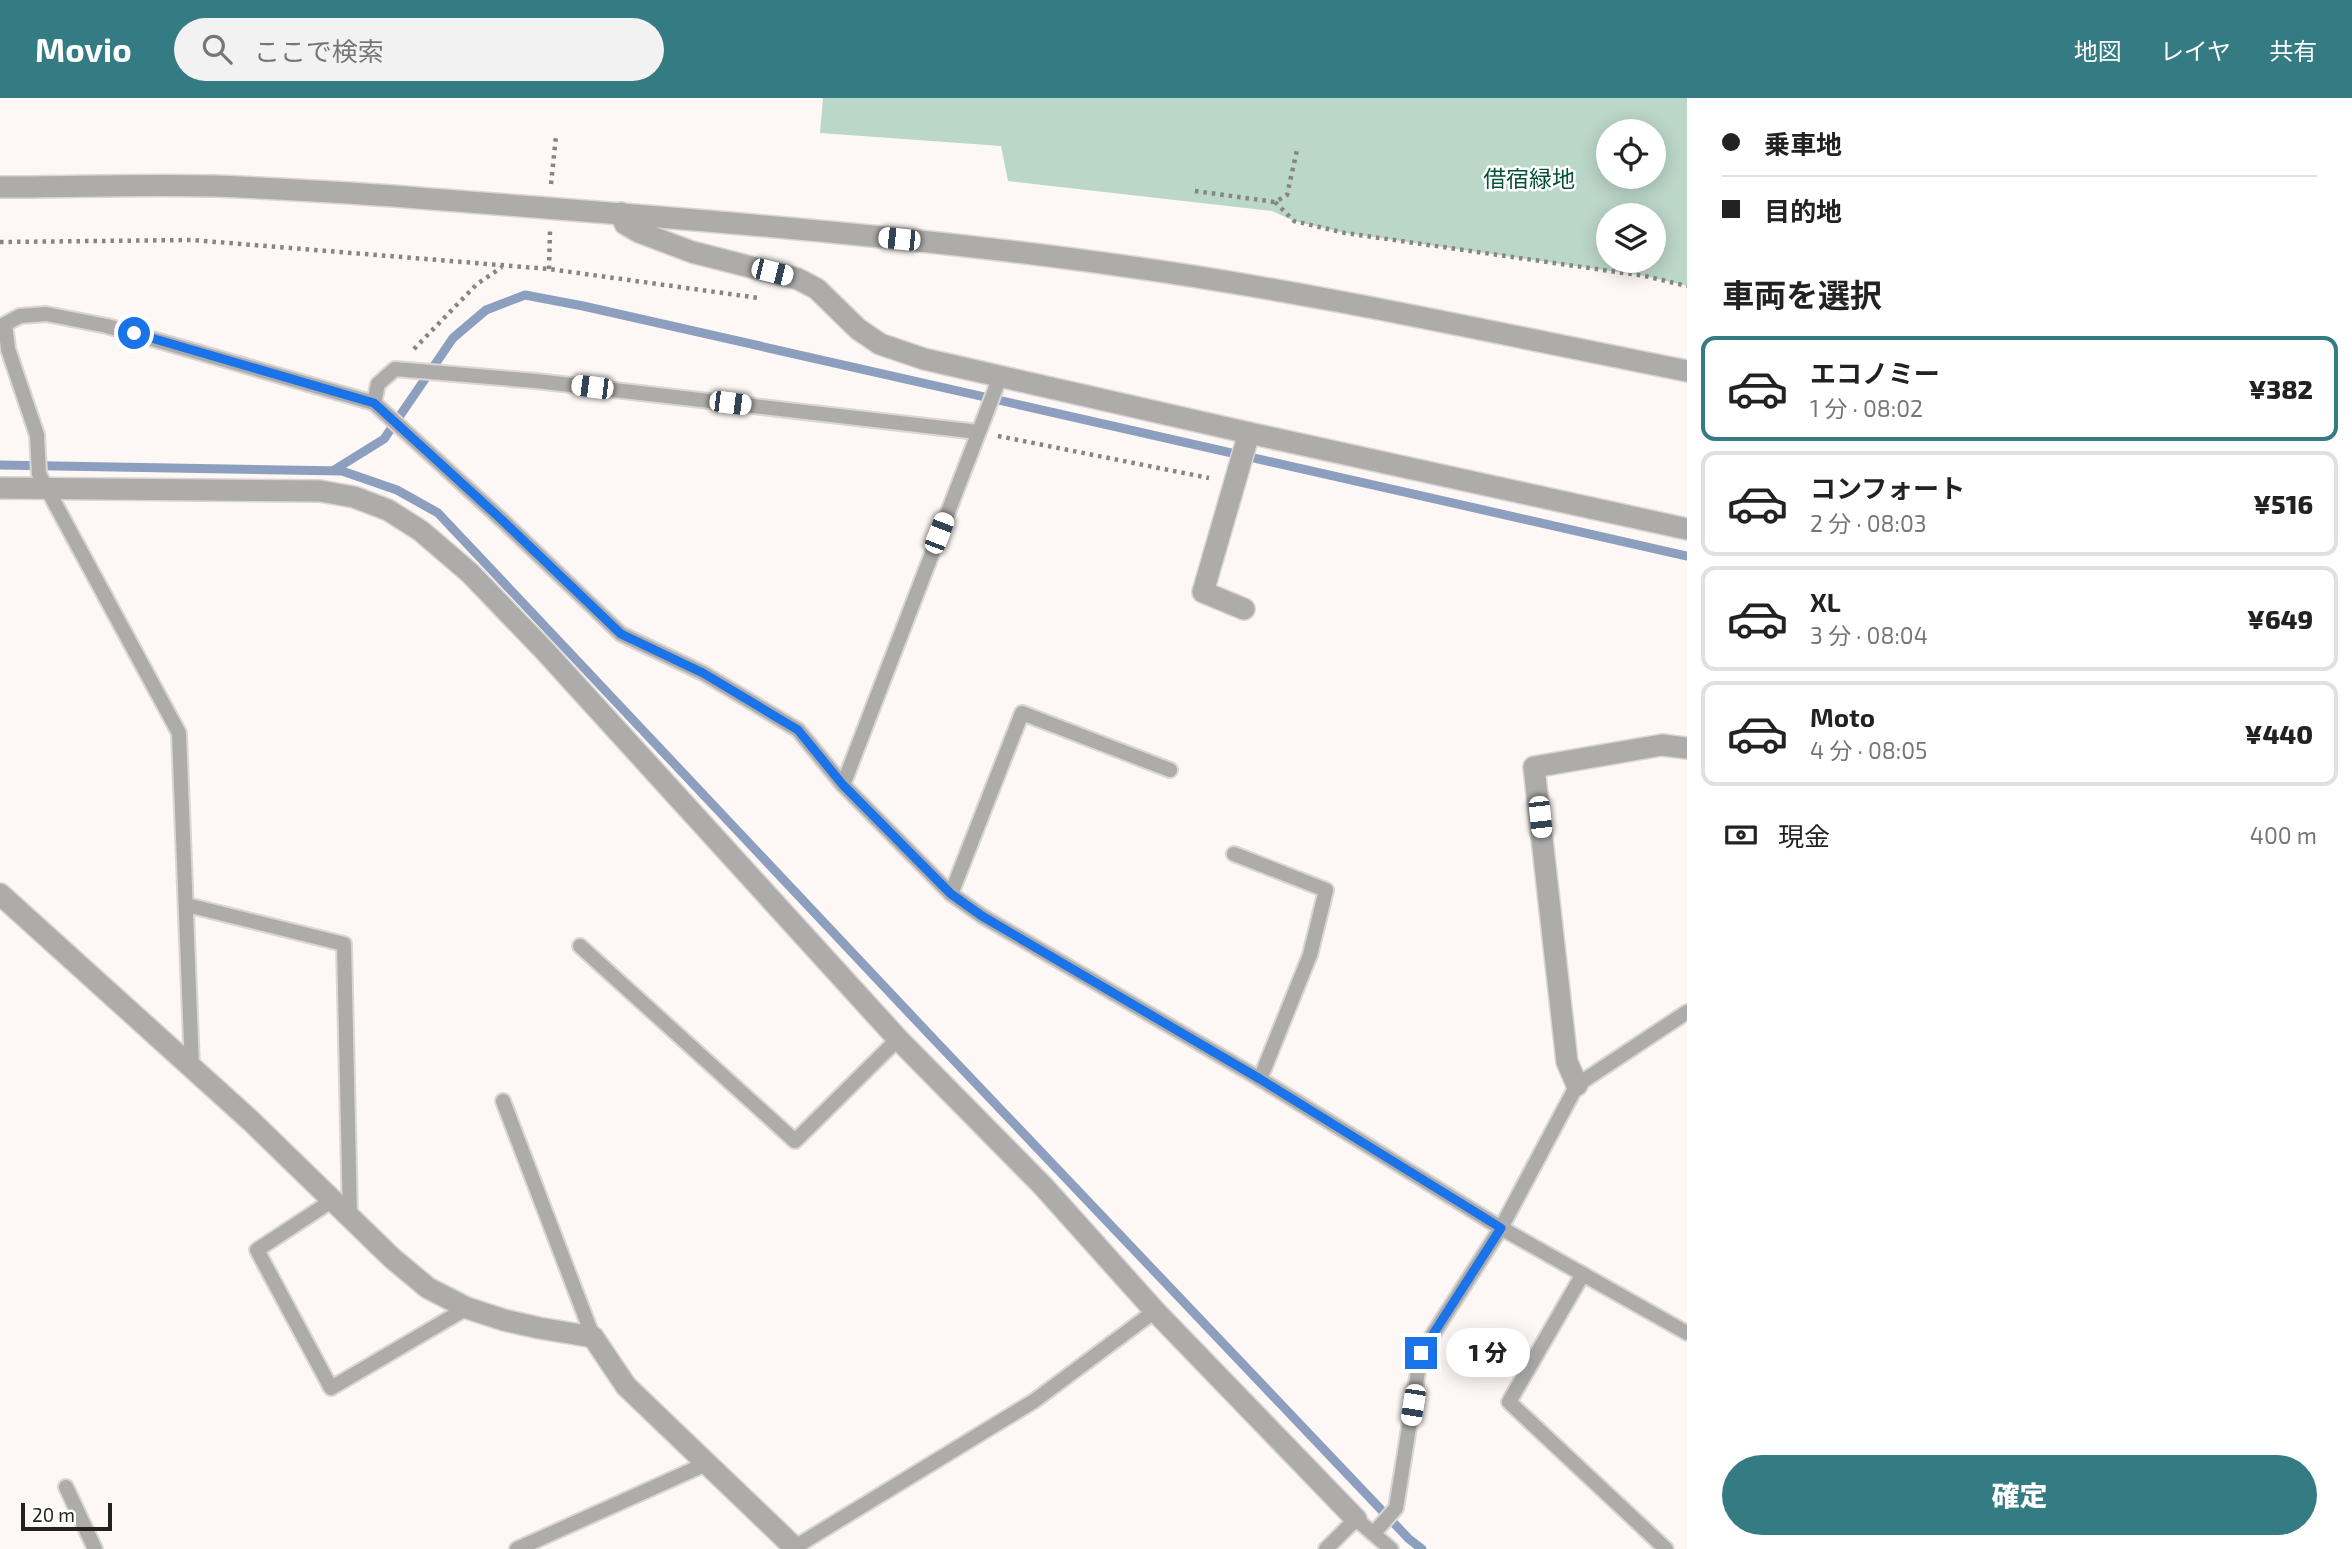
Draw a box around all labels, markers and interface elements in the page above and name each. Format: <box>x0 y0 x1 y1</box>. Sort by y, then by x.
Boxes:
search box <box>174 18 664 81</box>
text: Movio <box>35 29 132 69</box>
icon: search <box>198 30 236 68</box>
text: ここで検索 <box>254 35 384 66</box>
text: 地図 <box>2074 36 2122 65</box>
text: レイヤ <box>2160 36 2231 65</box>
text: 共有 <box>2269 36 2317 65</box>
map controls <box>1596 119 1666 273</box>
button: locate <box>1596 119 1666 189</box>
text: 乗車地 <box>1764 128 1842 159</box>
park label: 借宿緑地 <box>1483 164 1575 192</box>
text: 目的地 <box>1764 195 1842 226</box>
button: layers <box>1596 203 1666 273</box>
car <box>878 226 921 252</box>
car <box>750 257 795 287</box>
text: 車両を選択 <box>1722 275 1882 313</box>
route start <box>118 317 150 349</box>
icon: car <box>1726 357 1789 420</box>
text: エコノミー <box>1810 357 1940 388</box>
text: ¥382 <box>2248 373 2313 404</box>
car <box>570 374 615 400</box>
car <box>708 390 753 416</box>
text: 1 分 · 08:02 <box>1810 394 1923 422</box>
icon: car <box>1726 472 1789 535</box>
text: コンフォート <box>1810 472 1965 503</box>
text: ¥516 <box>2253 488 2313 519</box>
text: 2 分 · 08:03 <box>1810 509 1927 537</box>
car <box>922 510 957 556</box>
text: XL <box>1810 586 1841 617</box>
icon: car <box>1726 587 1789 650</box>
text: ¥649 <box>2247 603 2313 634</box>
text: 3 分 · 08:04 <box>1810 621 1928 649</box>
text: Moto <box>1810 701 1875 732</box>
icon: car <box>1726 702 1789 765</box>
text: ¥440 <box>2245 718 2313 749</box>
text: 4 分 · 08:05 <box>1810 736 1927 764</box>
car <box>1528 795 1553 839</box>
icon: cash <box>1722 816 1760 854</box>
text: 現金 <box>1778 820 1830 851</box>
text: 400 m <box>2250 821 2317 849</box>
callout: 1 分 <box>1446 1328 1530 1378</box>
route end <box>1405 1337 1437 1369</box>
text: 1 分 <box>1469 1338 1507 1366</box>
car <box>1400 1383 1427 1427</box>
button: 確定 <box>1722 1455 2317 1535</box>
scale bar <box>21 1500 112 1532</box>
text: 20 m <box>32 1503 75 1526</box>

